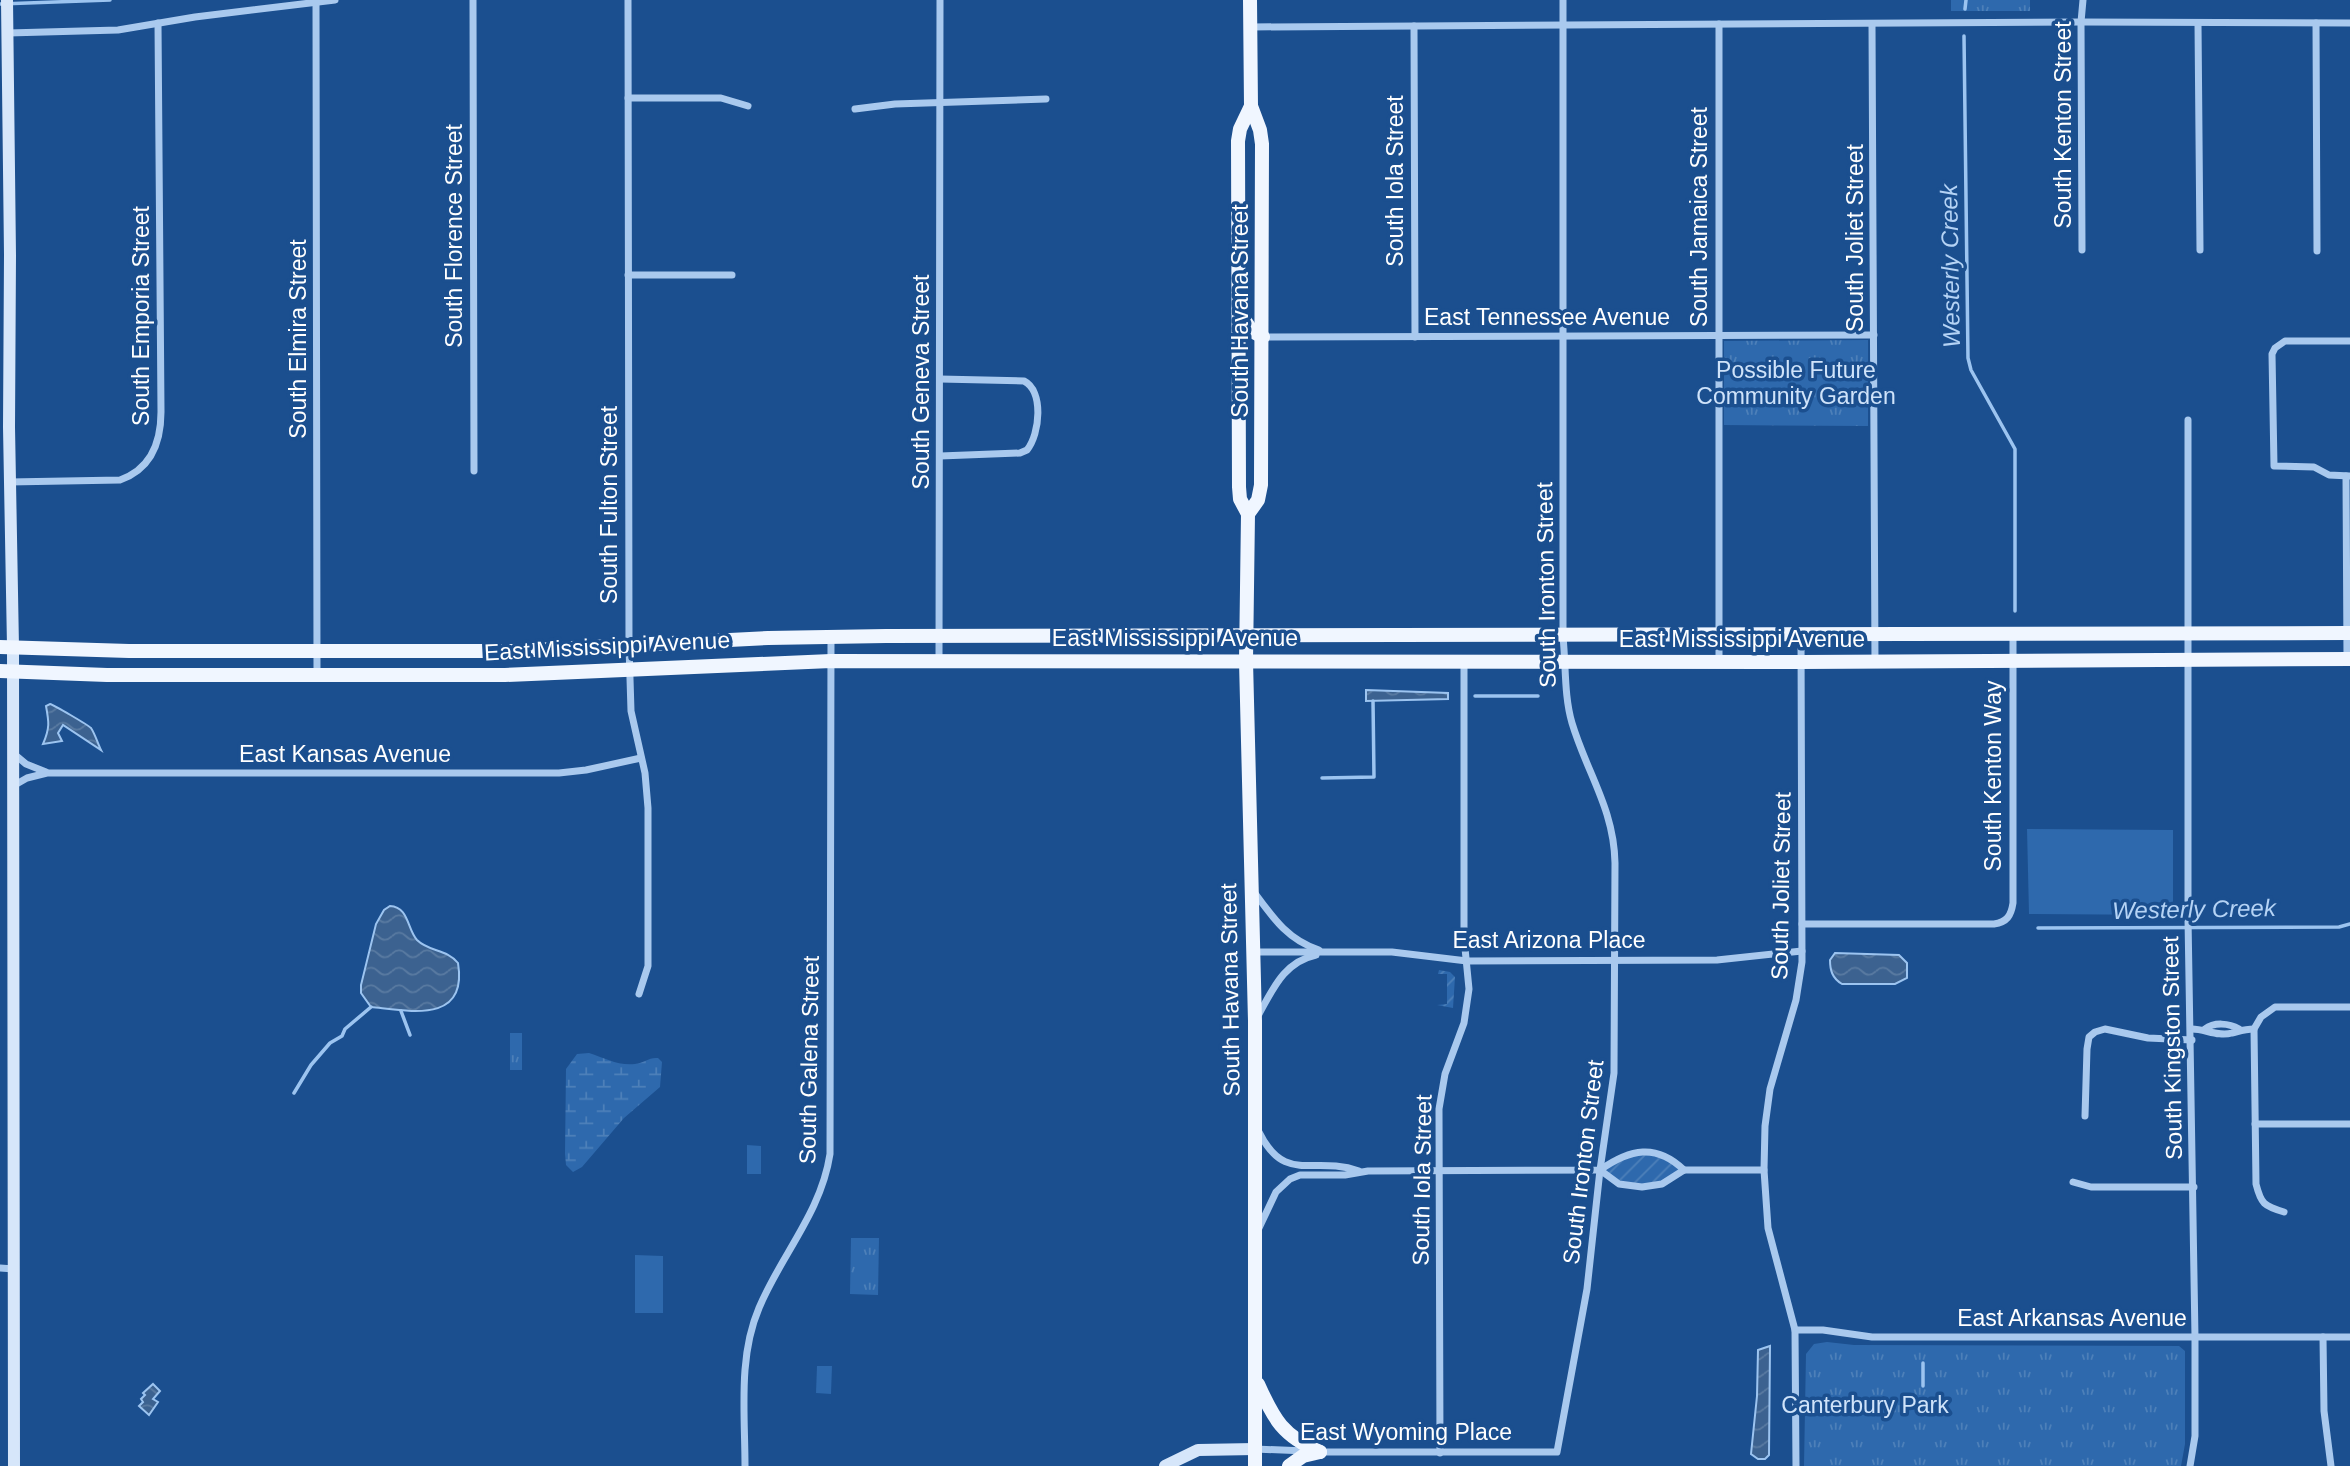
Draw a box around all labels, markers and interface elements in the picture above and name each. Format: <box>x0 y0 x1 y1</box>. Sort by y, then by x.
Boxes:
street label: South Kenton Street <box>2050 21 2076 229</box>
street label: South Iola Street <box>1382 95 1408 267</box>
street label: South Jamaica Street <box>1686 106 1712 327</box>
street label: South Florence Street <box>441 124 467 348</box>
street label: South Joliet Street <box>1842 143 1868 332</box>
water label: Westerly Creek <box>1935 182 1965 348</box>
street label: South Havana Street <box>1227 204 1253 418</box>
street label: South Emporia Street <box>128 205 154 426</box>
street label: South Elmira Street <box>285 239 311 439</box>
street label: South Geneva Street <box>908 274 934 489</box>
street label: East Tennessee Avenue <box>1424 304 1670 330</box>
park label: Possible Future Community Garden <box>1696 357 1896 409</box>
street label: South Fulton Street <box>596 405 622 604</box>
street label: South Ironton Street <box>1531 481 1561 688</box>
street label: East Mississippi Avenue <box>1052 625 1298 651</box>
street label: East Mississippi Avenue <box>1619 626 1865 652</box>
street label: East Mississippi Avenue <box>483 627 731 665</box>
street label: South Kenton Way <box>1980 680 2006 871</box>
street label: East Kansas Avenue <box>239 741 451 767</box>
street label: South Joliet Street <box>1766 791 1796 980</box>
street label: South Havana Street <box>1215 882 1245 1097</box>
water label: Westerly Creek <box>2112 894 2278 924</box>
street label: East Arizona Place <box>1452 927 1646 953</box>
street label: South Kingston Street <box>2157 935 2187 1160</box>
street label: South Galena Street <box>794 955 824 1164</box>
street label: South Ironton Street <box>1558 1058 1609 1266</box>
street label: South Iola Street <box>1408 1094 1437 1266</box>
street label: East Arkansas Avenue <box>1957 1305 2187 1331</box>
park label: Canterbury Park <box>1781 1392 1949 1418</box>
street label: East Wyoming Place <box>1300 1419 1512 1445</box>

